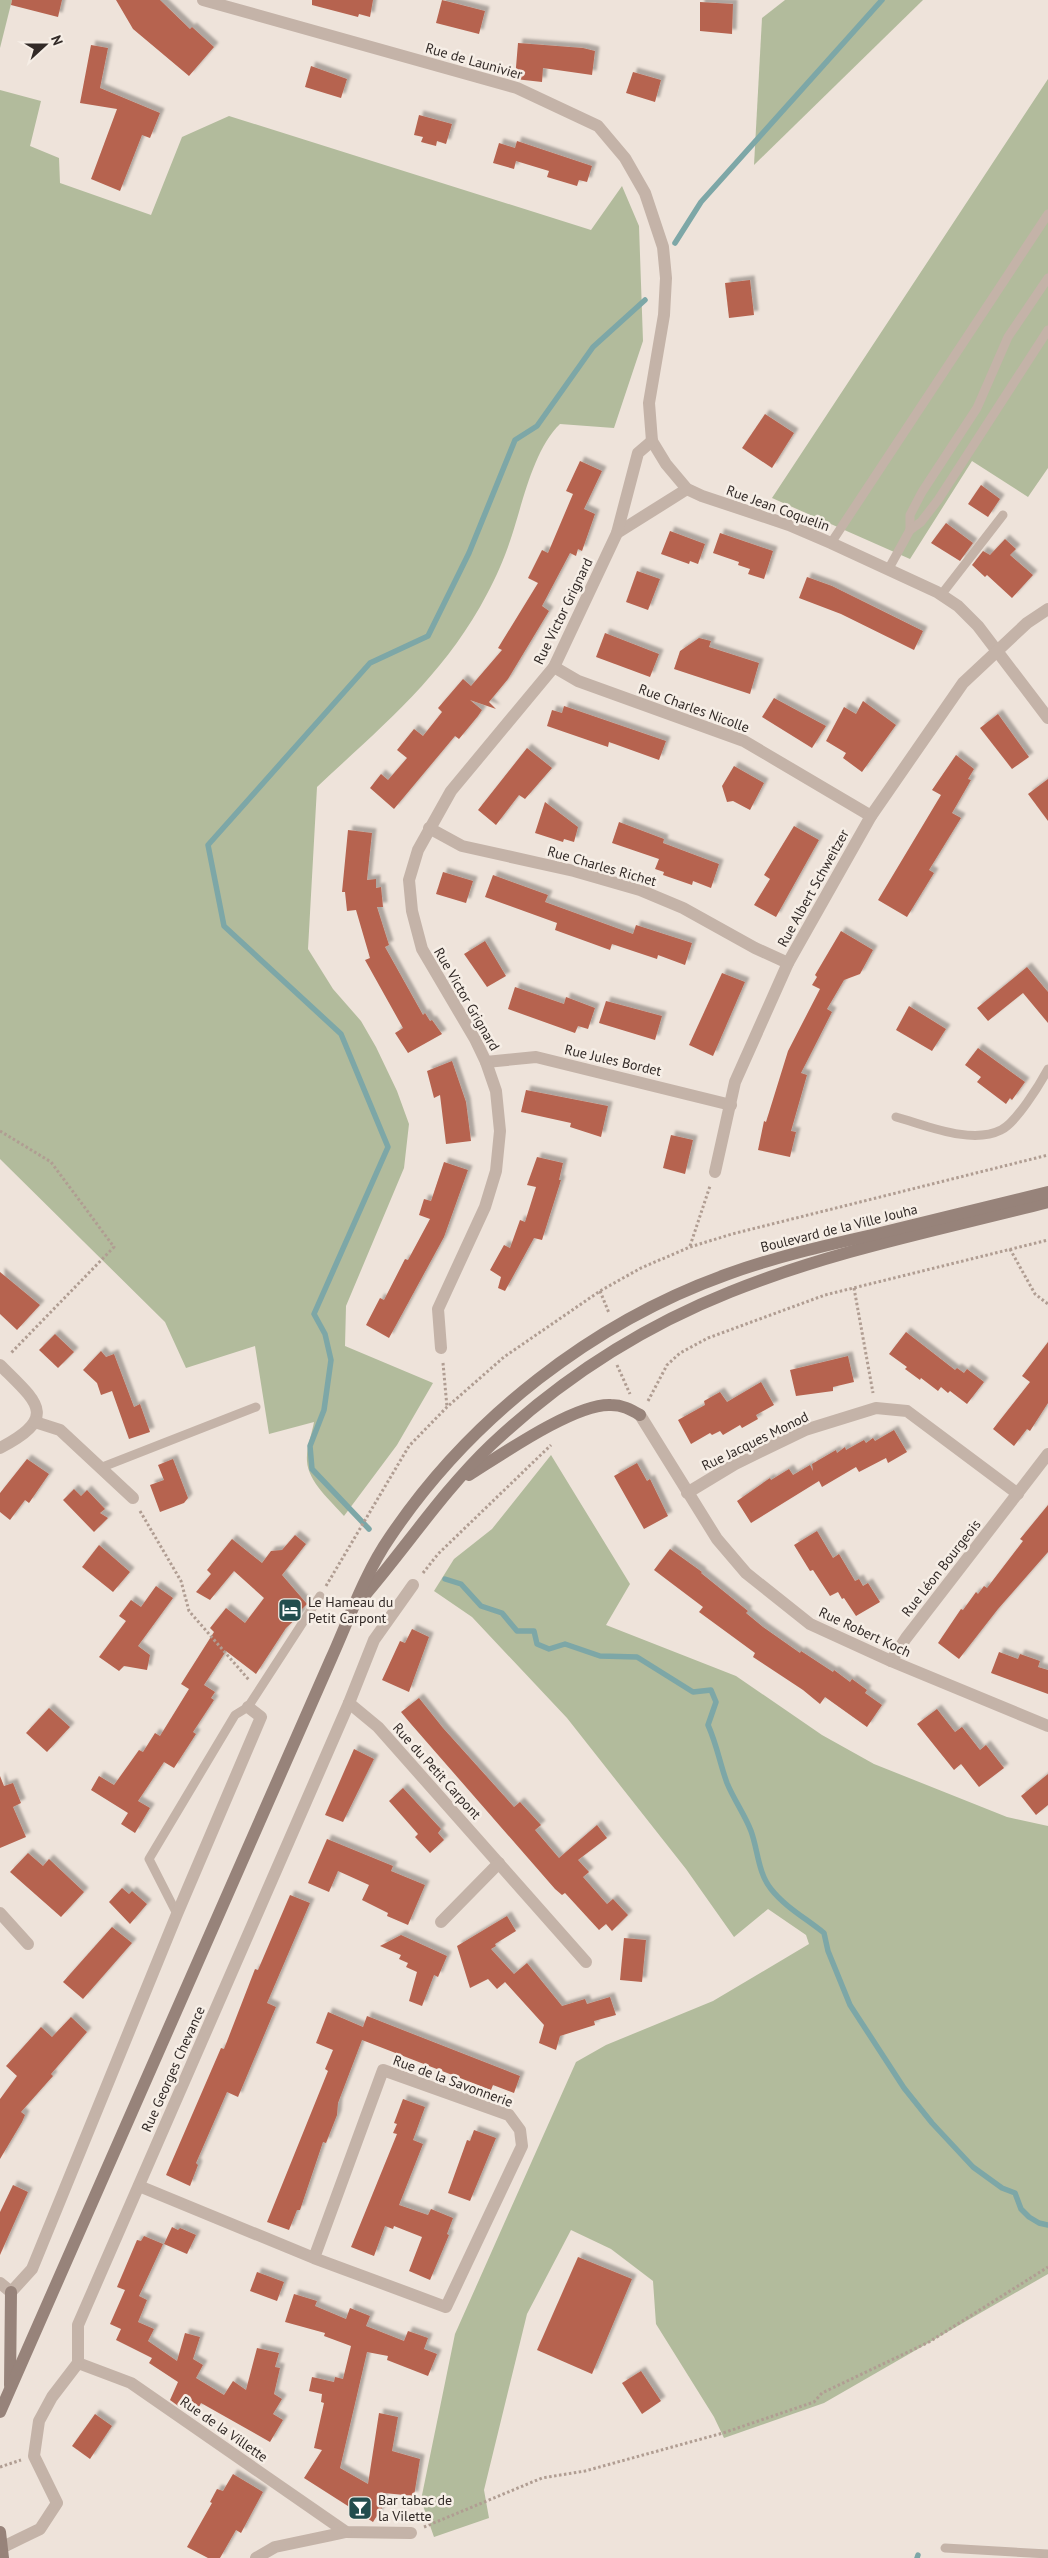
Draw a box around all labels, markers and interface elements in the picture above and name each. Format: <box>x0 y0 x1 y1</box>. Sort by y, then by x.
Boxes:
north arrow <box>20 20 70 70</box>
text: N <box>47 33 67 48</box>
street label: Rue de Launivier <box>423 39 525 84</box>
street label: Rue Jean Coquelin <box>724 481 832 535</box>
street label: Rue Victor Grignard <box>529 555 597 667</box>
street label: Rue Charles Nicolle <box>636 680 752 736</box>
street label: Rue Albert Schweitzer <box>773 826 853 950</box>
street label: Rue Charles Richet <box>545 842 659 890</box>
street label: Rue Victor Grignard <box>430 944 504 1054</box>
street label: Rue Jules Bordet <box>563 1040 663 1080</box>
street label: Boulevard de la Ville Jouha <box>759 1200 919 1256</box>
street label: Rue Jacques Monod <box>699 1407 811 1475</box>
street label: Rue Léon Bourgeois <box>897 1516 985 1620</box>
place label: Le Hameau du Petit Carpont <box>308 1593 393 1627</box>
hotel icon: Le Hameau du Petit Carpont <box>277 1597 303 1623</box>
street label: Rue Robert Koch <box>816 1603 914 1661</box>
street label: Rue du Petit Carpont <box>389 1719 485 1823</box>
street label: Rue Georges Chevance <box>137 2003 209 2135</box>
street label: Rue de la Savonnerie <box>391 2051 515 2111</box>
street label: Rue de la Villette <box>177 2392 271 2466</box>
place label: Bar tabac de la Vilette <box>378 2491 452 2525</box>
bar icon: Bar tabac de la Vilette <box>347 2495 373 2521</box>

